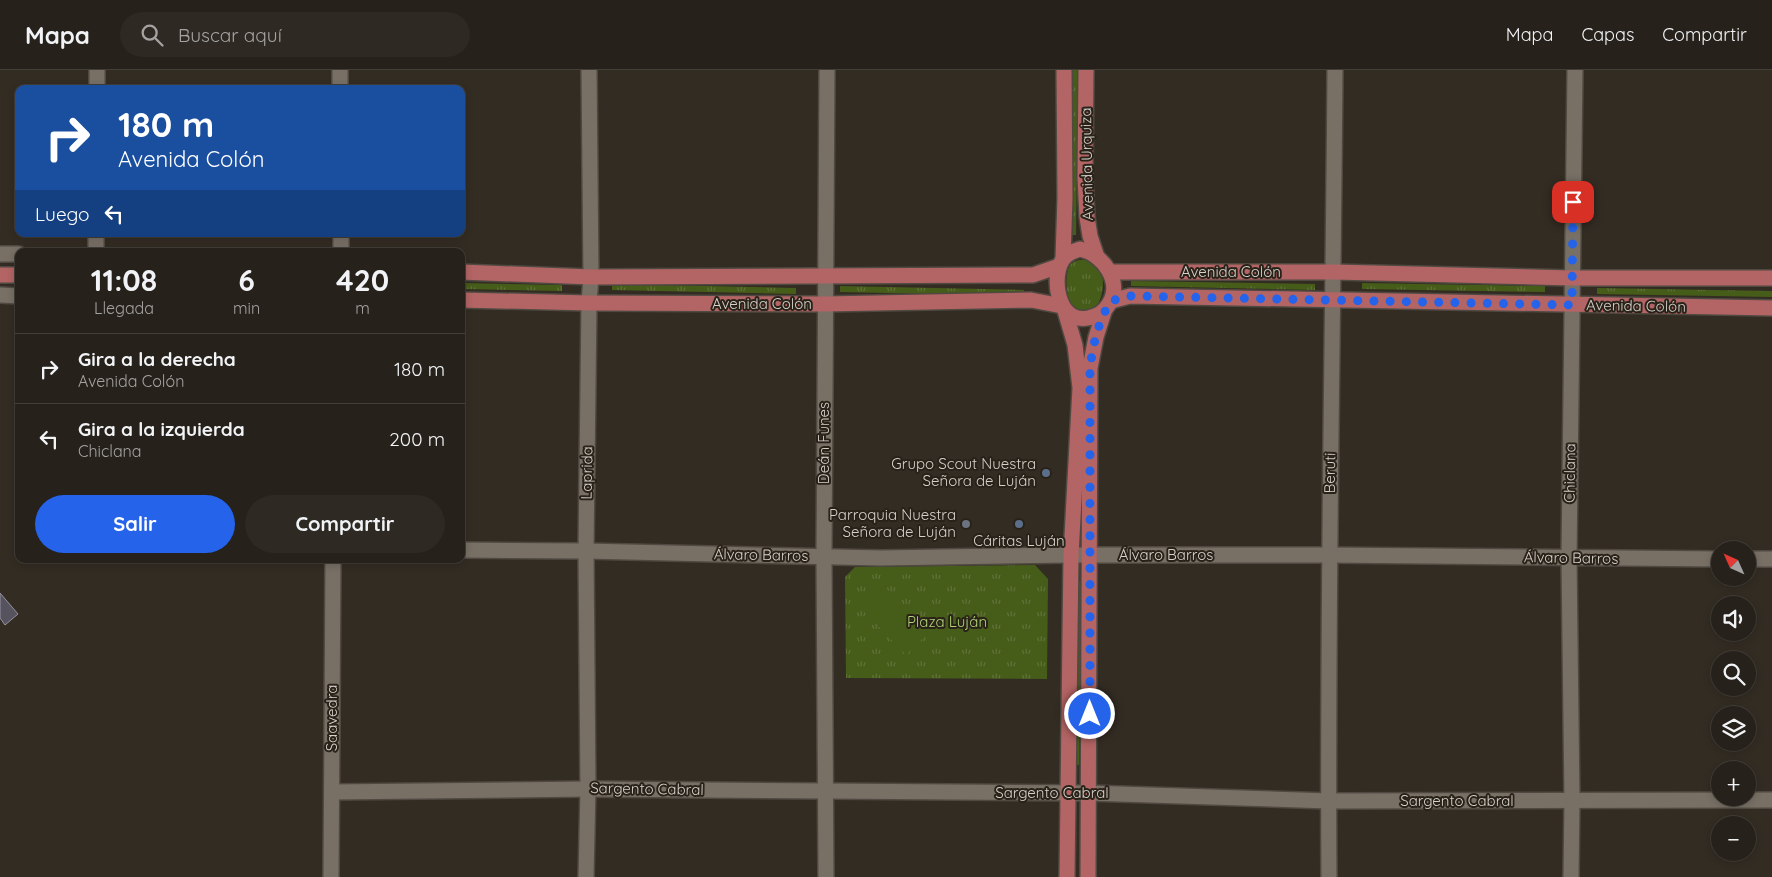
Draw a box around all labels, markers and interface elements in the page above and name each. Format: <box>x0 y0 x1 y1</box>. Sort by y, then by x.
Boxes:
search box <box>120 12 470 57</box>
text: Mapa <box>25 20 90 50</box>
icon: search <box>138 21 166 49</box>
text: Buscar aquí <box>178 23 282 47</box>
text: Mapa <box>1506 23 1553 46</box>
text: Capas <box>1581 23 1634 46</box>
text: Compartir <box>1662 23 1747 46</box>
text: 180 m <box>118 102 214 146</box>
icon: right <box>35 105 100 170</box>
street label: Avenida Urquiza <box>1076 107 1097 221</box>
text: Avenida Colón <box>118 145 264 173</box>
pin <box>1552 181 1594 223</box>
icon: arrive <box>1559 188 1587 216</box>
icon: left <box>100 200 128 228</box>
text: Luego <box>35 202 90 226</box>
text: 11:08 <box>91 261 157 299</box>
text: 6 <box>238 261 255 299</box>
text: 420 <box>336 261 389 299</box>
street label: Avenida Colón <box>1181 262 1281 281</box>
street label: Avenida Colón <box>712 294 812 313</box>
street label: Avenida Colón <box>1586 295 1686 316</box>
text: Llegada <box>94 298 154 318</box>
text: min <box>233 298 260 318</box>
text: m <box>355 298 370 318</box>
text: Gira a la derecha <box>78 347 236 371</box>
icon: right <box>35 355 63 383</box>
text: 180 m <box>394 357 445 381</box>
text: Avenida Colón <box>78 371 184 391</box>
street label: Deán Funes <box>814 402 833 484</box>
text: Gira a la izquierda <box>78 417 245 441</box>
icon: left <box>35 425 63 453</box>
text: 200 m <box>389 427 445 451</box>
text: Chiclana <box>78 441 142 461</box>
street label: Chiclana <box>1559 443 1580 503</box>
street label: Laprida <box>577 446 596 500</box>
street label: Beruti <box>1320 452 1339 494</box>
place label: Grupo Scout Nuestra Señora de Luján <box>891 454 1036 490</box>
marker: Grupo Scout Nuestra Señora de Luján <box>1040 467 1052 479</box>
button: Salir <box>35 495 235 553</box>
button: Compartir <box>245 495 445 553</box>
place label: Parroquia Nuestra Señora de Luján <box>829 505 956 541</box>
marker: Parroquia Nuestra Señora de Luján <box>960 518 972 530</box>
marker: Cáritas Luján <box>1013 518 1025 530</box>
place label: Cáritas Luján <box>973 531 1065 550</box>
north arrow <box>1711 541 1756 586</box>
map controls <box>1711 541 1756 861</box>
street label: Álvaro Barros <box>714 544 808 565</box>
street label: Álvaro Barros <box>1119 545 1213 564</box>
street label: Álvaro Barros <box>1524 547 1618 568</box>
button: sound <box>1711 596 1756 641</box>
park label: Plaza Luján <box>907 612 987 631</box>
button: search <box>1711 651 1756 696</box>
street label: Saavedra <box>322 685 341 751</box>
position arrow <box>1063 687 1115 739</box>
button: layers <box>1711 706 1756 751</box>
button: + <box>1711 761 1756 806</box>
street label: Sargento Cabral <box>590 778 704 799</box>
street label: Sargento Cabral <box>995 783 1109 802</box>
street label: Sargento Cabral <box>1400 791 1514 810</box>
button: − <box>1711 816 1756 861</box>

